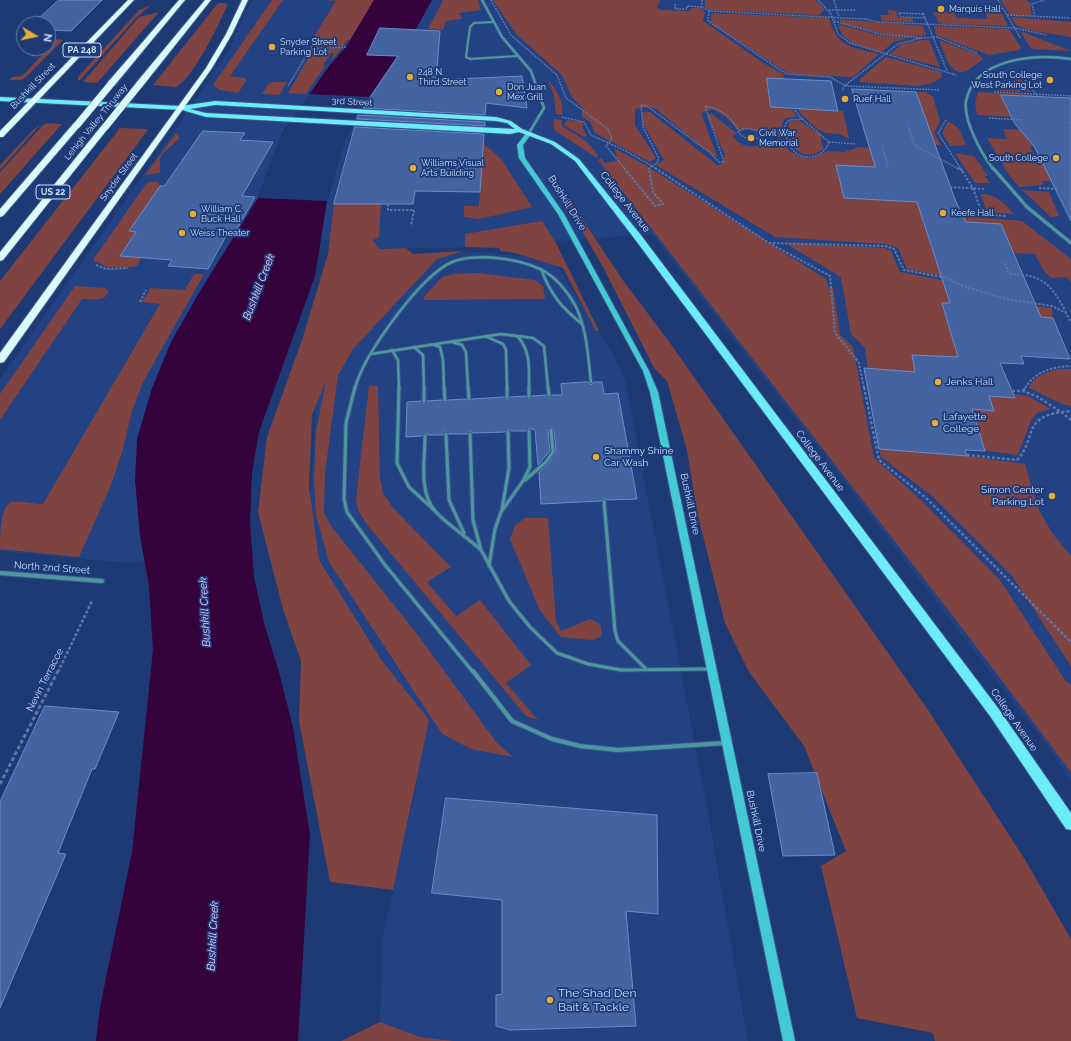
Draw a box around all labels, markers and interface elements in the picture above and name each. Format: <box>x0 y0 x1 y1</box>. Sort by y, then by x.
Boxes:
marker: Marquis Hall <box>936 4 946 14</box>
place label: Marquis Hall <box>949 4 1001 14</box>
north arrow <box>16 16 56 56</box>
text: N <box>40 33 54 43</box>
place label: Snyder Street Parking Lot <box>280 37 337 58</box>
marker: Snyder Street Parking Lot <box>267 42 277 52</box>
road number: PA 248 <box>63 43 101 57</box>
street label: Bushkill Street <box>8 61 58 111</box>
place label: 248 N. Third Street <box>418 67 467 88</box>
place label: South College West Parking Lot <box>971 70 1042 91</box>
marker: 248 N. Third Street <box>405 72 415 82</box>
marker: South College West Parking Lot <box>1045 75 1055 85</box>
street label: Lehigh Valley Thruway <box>62 82 130 162</box>
place label: Don Juan Mex Grill <box>507 82 546 103</box>
marker: Don Juan Mex Grill <box>494 87 504 97</box>
marker: Ruef Hall <box>840 94 850 104</box>
place label: Ruef Hall <box>853 94 891 104</box>
street label: 3rd Street <box>331 96 373 108</box>
place label: Civil War Memorial <box>759 128 798 149</box>
marker: Civil War Memorial <box>746 133 756 143</box>
street label: Snyder Street <box>98 151 140 203</box>
place label: South College <box>989 153 1048 163</box>
marker: South College <box>1051 153 1061 163</box>
place label: Williams Visual Arts Building <box>421 158 484 179</box>
marker: Williams Visual Arts Building <box>408 163 418 173</box>
street label: College Avenue <box>598 169 652 235</box>
street label: Bushkill Drive <box>545 173 589 233</box>
road number: US 22 <box>36 185 70 199</box>
place label: William C. Buck Hall <box>201 204 243 225</box>
marker: Keefe Hall <box>938 208 948 218</box>
place label: Keefe Hall <box>951 208 994 218</box>
marker: William C. Buck Hall <box>188 209 198 219</box>
marker: Weiss Theater <box>177 228 187 238</box>
place label: Weiss Theater <box>190 228 249 238</box>
water label: Bushkill Creek <box>240 252 278 322</box>
place label: Jenks Hall <box>946 376 993 388</box>
marker: Jenks Hall <box>933 377 943 387</box>
place label: Lafayette College <box>943 411 986 434</box>
marker: Lafayette College <box>930 418 940 428</box>
street label: College Avenue <box>793 428 847 494</box>
place label: Shammy Shine Car Wash <box>604 445 673 468</box>
marker: Shammy Shine Car Wash <box>591 452 601 462</box>
street label: Bushkill Drive <box>678 472 702 536</box>
place label: Simon Center Parking Lot <box>981 484 1044 508</box>
marker: Simon Center Parking Lot <box>1047 491 1057 501</box>
street label: North 2nd Street <box>13 559 91 577</box>
water label: Bushkill Creek <box>197 577 213 647</box>
street label: Nevin Terracce <box>24 646 66 714</box>
street label: College Avenue <box>988 686 1040 754</box>
street label: Bushkill Drive <box>744 789 768 853</box>
water label: Bushkill Creek <box>205 901 221 971</box>
place label: The Shad Den Bait & Tackle <box>558 986 636 1014</box>
marker: The Shad Den Bait & Tackle <box>545 995 555 1005</box>

